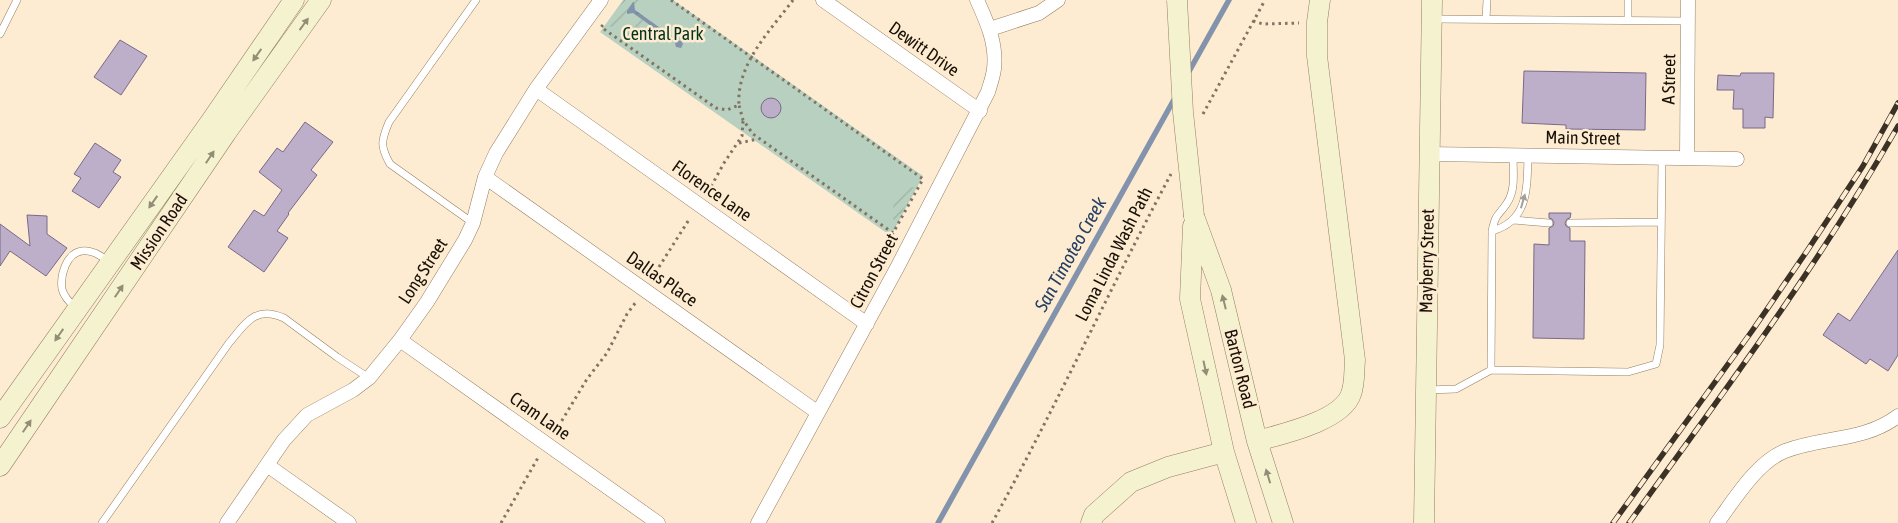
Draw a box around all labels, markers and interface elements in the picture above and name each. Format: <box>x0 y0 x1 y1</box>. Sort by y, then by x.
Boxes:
one-way arrow <box>299 17 309 31</box>
street label: Dewitt Drive <box>885 17 963 80</box>
park label: Central Park <box>623 23 703 44</box>
one-way arrow <box>252 48 262 61</box>
street label: A Street <box>1658 53 1679 105</box>
street label: Main Street <box>1545 126 1621 149</box>
one-way arrow <box>205 150 215 164</box>
street label: Florence Lane <box>669 156 756 226</box>
street label: Loma Linda Wash Path <box>1071 183 1156 324</box>
street label: Mission Road <box>126 190 192 274</box>
water label: San Timoteo Creek <box>1029 192 1111 316</box>
one-way arrow <box>1519 193 1527 208</box>
one-way arrow <box>148 195 158 209</box>
street label: Mayberry Street <box>1415 209 1438 313</box>
street label: Citron Street <box>845 230 902 312</box>
street label: Long Street <box>394 234 452 307</box>
street label: Dallas Place <box>623 246 702 311</box>
one-way arrow <box>114 285 123 298</box>
one-way arrow <box>1219 295 1227 310</box>
street label: Barton Road <box>1220 327 1260 411</box>
one-way arrow <box>54 328 64 341</box>
one-way arrow <box>1201 361 1209 376</box>
street label: Cram Lane <box>506 387 575 444</box>
one-way arrow <box>22 419 32 433</box>
one-way arrow <box>1264 469 1272 484</box>

